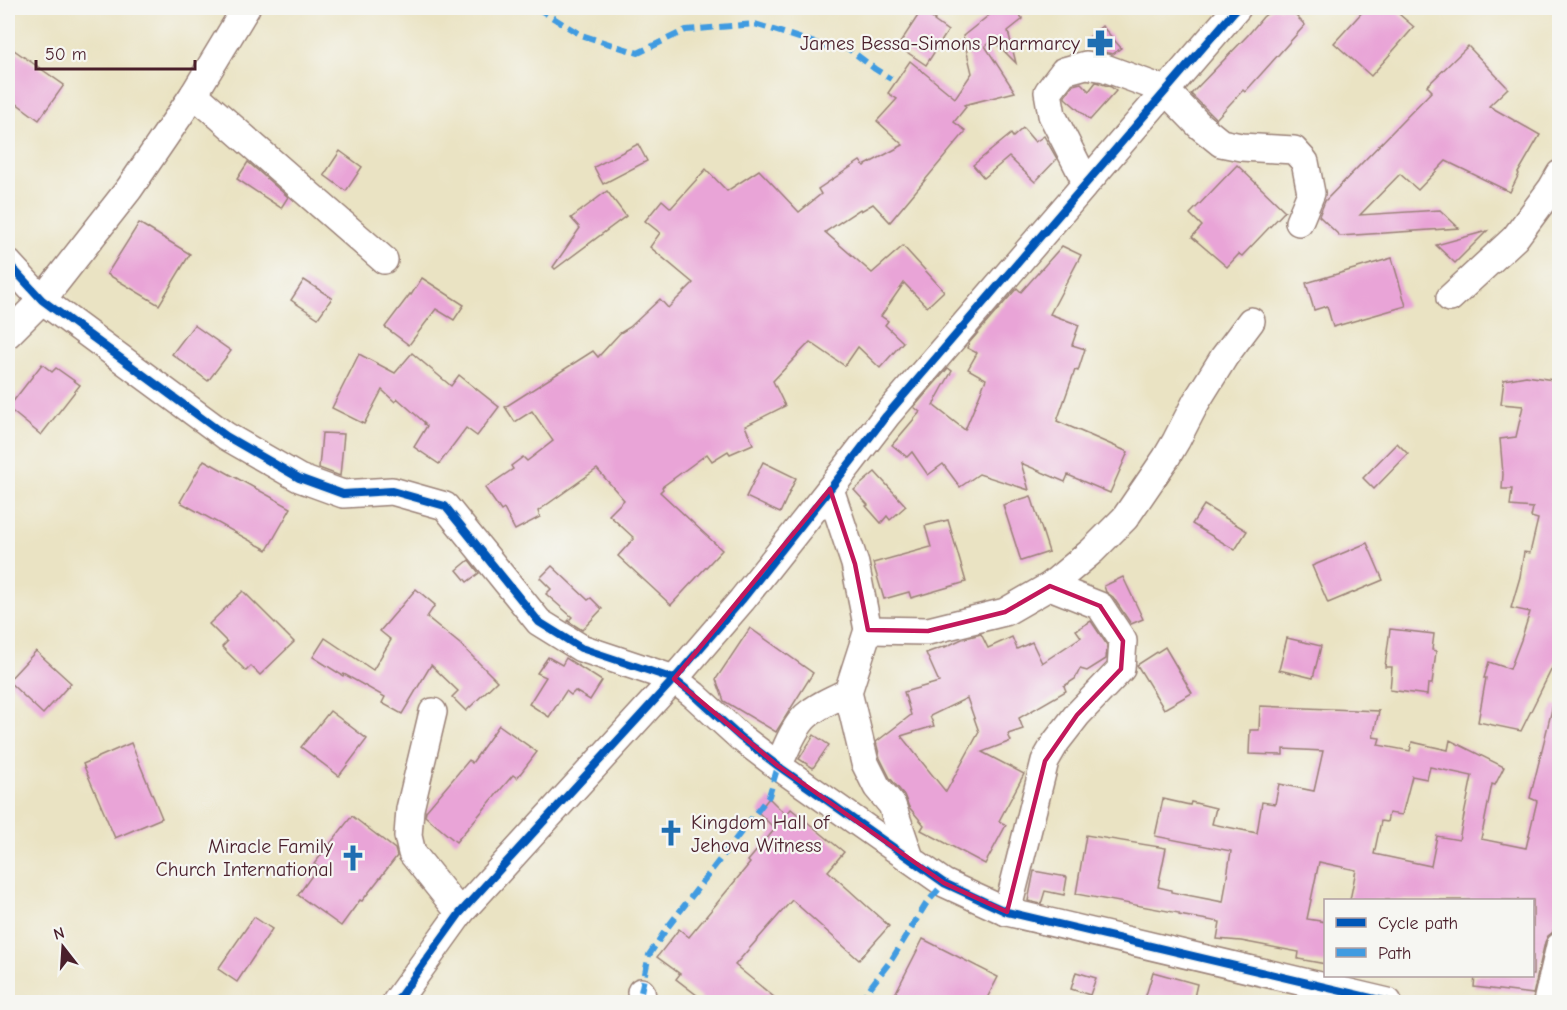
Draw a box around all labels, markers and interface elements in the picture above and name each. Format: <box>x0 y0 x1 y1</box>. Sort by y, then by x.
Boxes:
pharmacy icon: James Bessa-Simons Pharmarcy <box>1085 28 1115 58</box>
place label: James Bessa-Simons Pharmarcy <box>800 32 1080 55</box>
scale bar <box>36 33 195 71</box>
text: 50 m <box>45 44 87 65</box>
place label: Kingdom Hall of Jehova Witness <box>691 811 831 857</box>
church icon: Kingdom Hall of Jehova Witness <box>656 818 686 848</box>
place label: Miracle Family Church International <box>155 835 333 881</box>
church icon: Miracle Family Church International <box>338 843 368 873</box>
legend <box>1324 899 1534 977</box>
text: Cycle path <box>1378 913 1458 934</box>
north arrow <box>33 917 93 977</box>
text: N <box>51 923 67 944</box>
text: Path <box>1378 943 1411 964</box>

